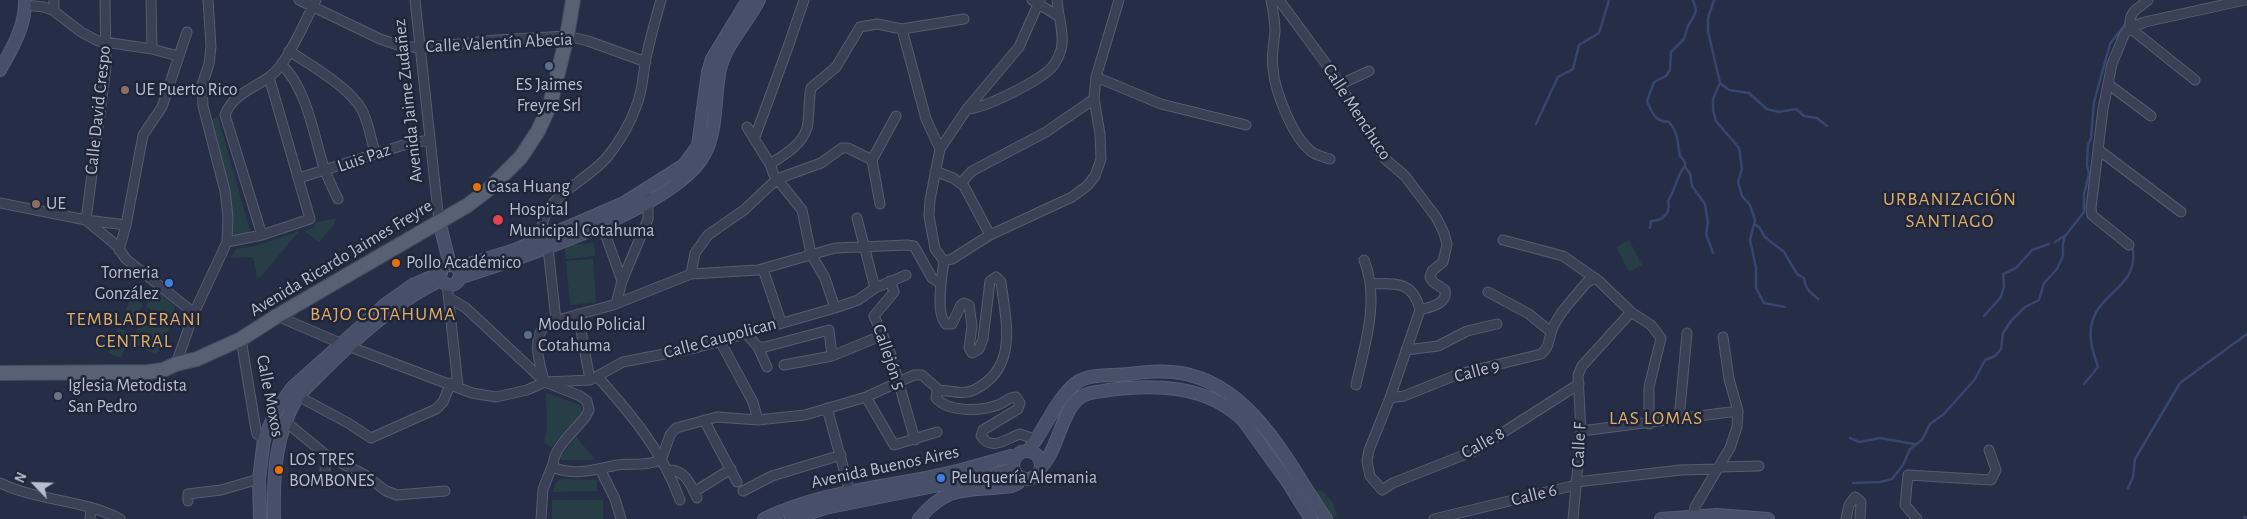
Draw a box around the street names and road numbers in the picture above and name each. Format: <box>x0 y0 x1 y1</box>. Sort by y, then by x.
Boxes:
street label: Avenida Jaime Zudañez <box>389 18 427 184</box>
street label: Calle Valentín Abecia <box>425 28 573 58</box>
street label: Calle David Crespo <box>80 44 116 176</box>
street label: Calle Menchuco <box>1318 60 1396 164</box>
street label: Luis Paz <box>334 139 394 177</box>
street label: Avenida Ricardo Jaimes Freyre <box>246 195 436 321</box>
street label: Calle Caupolican <box>661 313 779 363</box>
street label: Callejón 5 <box>868 321 910 393</box>
street label: Calle Moxos <box>251 353 289 439</box>
street label: Calle 9 <box>1452 355 1502 387</box>
street label: Calle 8 <box>1457 422 1509 464</box>
street label: Calle F <box>1567 422 1591 468</box>
street label: Avenida Buenos Aires <box>809 441 961 493</box>
street label: Calle 6 <box>1509 479 1559 511</box>

